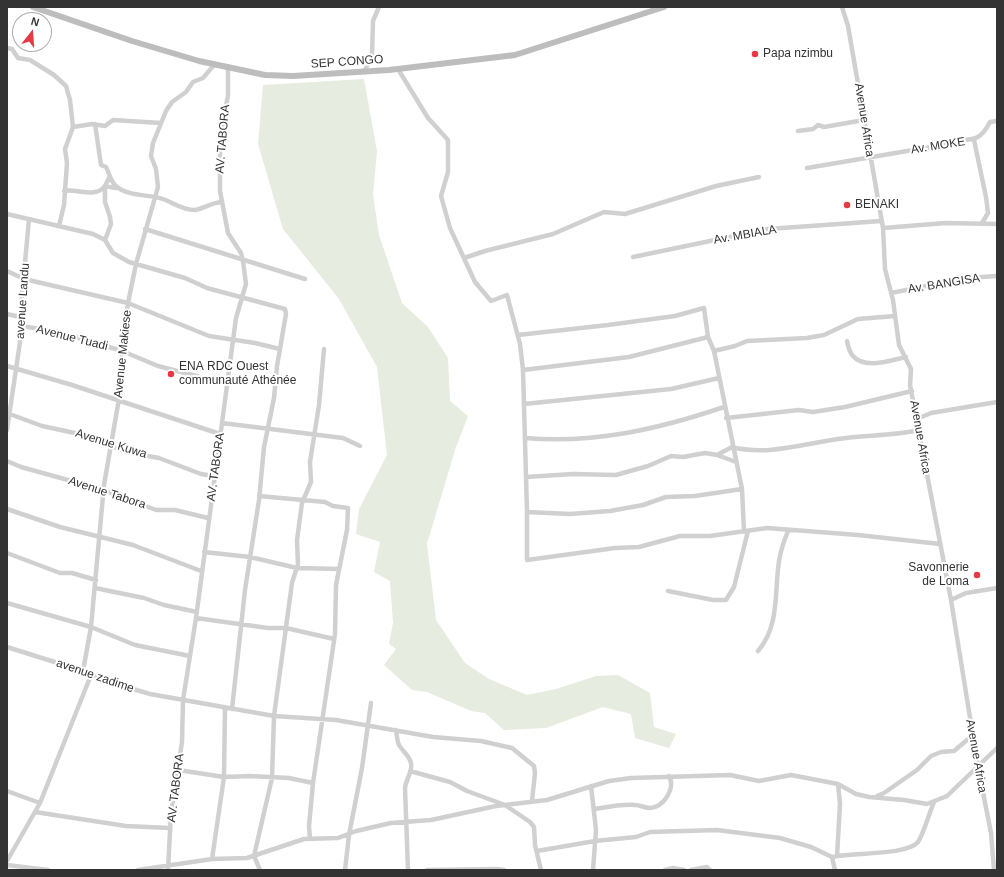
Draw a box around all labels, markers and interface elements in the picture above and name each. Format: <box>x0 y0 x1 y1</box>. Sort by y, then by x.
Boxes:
north arrow <box>12 12 52 52</box>
text: N <box>30 15 41 28</box>
place label: Papa nzimbu <box>763 47 833 61</box>
marker: Papa nzimbu <box>750 49 760 59</box>
street label: SEP CONGO <box>310 52 384 72</box>
street label: Avenue Africa <box>851 82 877 158</box>
street label: AV. TABORA <box>213 104 233 174</box>
street label: Av. MOKE <box>910 135 966 157</box>
place label: BENAKI <box>855 198 899 212</box>
marker: BENAKI <box>842 200 852 210</box>
street label: Av. MBIALA <box>712 222 778 248</box>
street label: avenue Landu <box>13 263 33 339</box>
street label: Av. BANGISA <box>907 271 981 297</box>
street label: Avenue Makiese <box>111 309 135 399</box>
street label: Avenue Tuadi <box>35 322 109 354</box>
place label: ENA RDC Ouest communauté Athénée <box>179 360 296 388</box>
marker: ENA RDC Ouest communauté Athénée <box>166 369 176 379</box>
street label: Avenue Africa <box>906 399 934 475</box>
street label: Avenue Kuwa <box>74 426 148 462</box>
street label: AV. TABORA <box>204 432 228 502</box>
street label: Avenue Tabora <box>66 474 148 512</box>
place label: Savonnerie de Loma <box>908 561 969 589</box>
marker: Savonnerie de Loma <box>972 570 982 580</box>
street label: avenue zadime <box>54 656 136 696</box>
street label: Avenue Africa <box>962 718 990 794</box>
street label: AV. TABORA <box>165 753 187 823</box>

